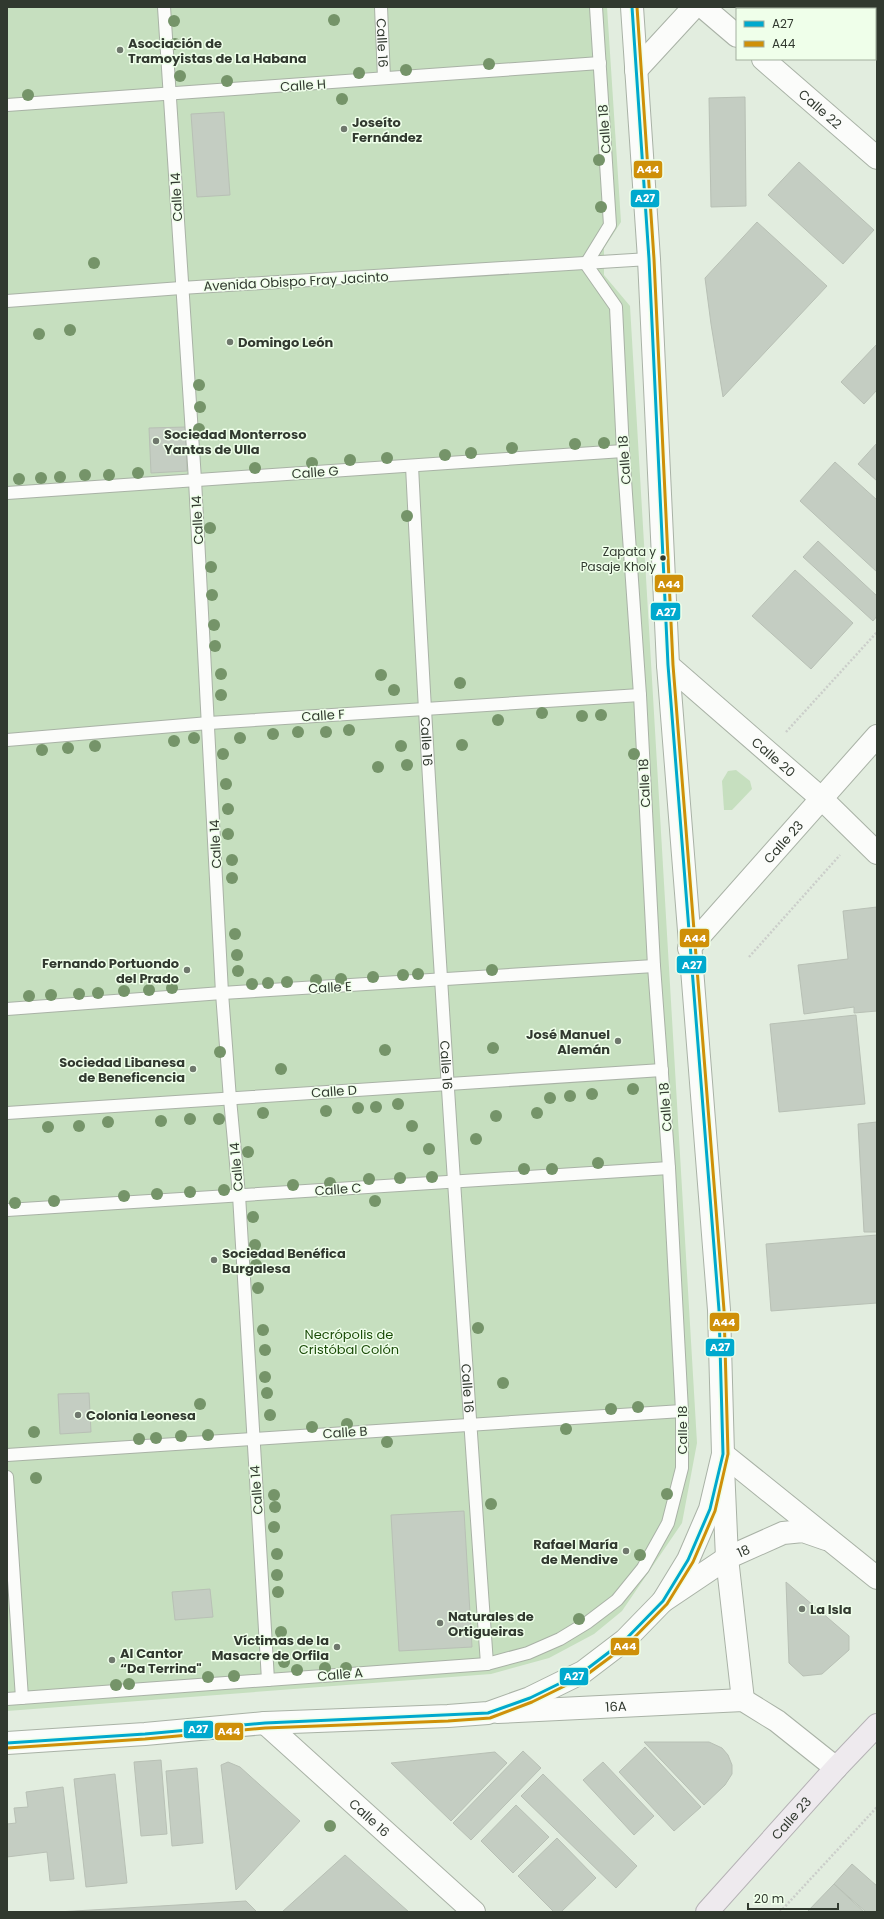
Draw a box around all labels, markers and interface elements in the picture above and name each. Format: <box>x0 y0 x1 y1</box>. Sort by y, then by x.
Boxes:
legend <box>736 8 876 60</box>
text: A27 <box>772 15 794 32</box>
street label: Calle 16 <box>371 18 393 68</box>
place label: Asociación de Tramoyistas de La Habana <box>128 34 307 68</box>
text: A44 <box>772 35 796 52</box>
marker: Asociación de Tramoyistas de La Habana <box>115 45 125 55</box>
street label: Calle H <box>280 74 327 97</box>
street label: Calle 22 <box>794 85 846 133</box>
street label: Calle 18 <box>593 104 616 154</box>
place label: Joseíto Fernández <box>352 113 423 147</box>
marker: Joseíto Fernández <box>339 124 349 134</box>
line badge: A44 <box>633 160 663 179</box>
text: A44 <box>636 161 660 177</box>
street label: Calle 14 <box>166 172 187 222</box>
line badge: A27 <box>630 189 660 208</box>
text: A27 <box>635 190 655 206</box>
street label: Avenida Obispo Fray Jacinto <box>203 267 389 296</box>
place label: Domingo León <box>238 333 333 352</box>
marker: Domingo León <box>225 337 235 347</box>
place label: Sociedad Monterroso Yantas de Ulla <box>164 425 306 459</box>
street label: Calle 18 <box>613 435 636 485</box>
marker: Sociedad Monterroso Yantas de Ulla <box>151 436 161 446</box>
street label: Calle G <box>291 461 339 484</box>
street label: Calle 14 <box>187 495 208 545</box>
place label: Zapata y Pasaje Kholy <box>581 543 656 575</box>
marker: Zapata y Pasaje Kholy <box>658 553 668 563</box>
line badge: A44 <box>654 574 684 593</box>
text: A44 <box>657 576 681 592</box>
line badge: A27 <box>650 602 681 621</box>
text: A27 <box>656 604 676 620</box>
street label: Calle F <box>301 704 346 726</box>
street label: Calle 16 <box>415 717 437 767</box>
street label: Calle 20 <box>747 733 799 782</box>
street label: Calle 18 <box>634 758 655 808</box>
street label: Calle 23 <box>759 816 808 868</box>
street label: Calle 14 <box>205 819 226 869</box>
line badge: A44 <box>679 928 710 948</box>
text: A44 <box>683 930 707 946</box>
place label: Fernando Portuondo del Prado <box>42 954 179 988</box>
line badge: A27 <box>676 955 707 974</box>
text: A27 <box>682 957 702 973</box>
marker: Fernando Portuondo del Prado <box>182 965 192 975</box>
street label: Calle E <box>308 977 352 998</box>
place label: José Manuel Alemán <box>526 1025 610 1059</box>
marker: José Manuel Alemán <box>613 1036 623 1046</box>
street label: Calle 16 <box>435 1040 457 1090</box>
place label: Sociedad Libanesa de Beneficencia <box>59 1053 185 1087</box>
marker: Sociedad Libanesa de Beneficencia <box>188 1064 198 1074</box>
street label: Calle D <box>310 1080 358 1103</box>
street label: Calle 18 <box>654 1082 677 1132</box>
street label: Calle 14 <box>225 1142 248 1192</box>
street label: Calle C <box>314 1178 362 1201</box>
place label: Sociedad Benéfica Burgalesa <box>222 1244 346 1278</box>
marker: Sociedad Benéfica Burgalesa <box>209 1255 219 1265</box>
line badge: A44 <box>709 1312 740 1332</box>
text: A44 <box>712 1314 736 1330</box>
park label: Necrópolis de Cristóbal Colón <box>299 1325 399 1359</box>
line badge: A27 <box>705 1338 735 1357</box>
text: A27 <box>710 1339 730 1355</box>
street label: Calle 16 <box>456 1363 479 1414</box>
street label: Calle 18 <box>673 1405 692 1455</box>
place label: Colonia Leonesa <box>86 1406 196 1425</box>
marker: Colonia Leonesa <box>73 1410 83 1420</box>
street label: Calle B <box>322 1421 368 1444</box>
street label: Calle 14 <box>245 1465 268 1515</box>
place label: Rafael María de Mendive <box>533 1535 618 1569</box>
street label: 18 <box>734 1540 753 1562</box>
marker: Rafael María de Mendive <box>621 1546 631 1556</box>
place label: La Isla <box>810 1600 852 1619</box>
marker: La Isla <box>797 1604 807 1614</box>
place label: Naturales de Ortigueiras <box>448 1607 534 1641</box>
marker: Naturales de Ortigueiras <box>435 1618 445 1628</box>
place label: Víctimas de la Masacre de Orfila <box>211 1631 329 1665</box>
line badge: A44 <box>610 1637 640 1656</box>
text: A44 <box>613 1638 637 1654</box>
marker: Víctimas de la Masacre de Orfila <box>332 1642 342 1652</box>
place label: Al Cantor “Da Terrina" <box>120 1644 202 1678</box>
marker: Al Cantor “Da Terrina" <box>107 1655 117 1665</box>
street label: Calle A <box>317 1663 364 1686</box>
line badge: A27 <box>559 1667 589 1686</box>
text: A27 <box>564 1668 584 1684</box>
street label: 16A <box>605 1697 627 1717</box>
line badge: A27 <box>183 1720 214 1739</box>
text: A27 <box>188 1721 208 1737</box>
line badge: A44 <box>214 1722 244 1741</box>
text: A44 <box>217 1723 241 1739</box>
street label: Calle 23 <box>767 1793 816 1844</box>
street label: Calle 16 <box>345 1794 394 1842</box>
scale bar <box>748 1885 838 1911</box>
text: 20 m <box>754 1890 784 1907</box>

